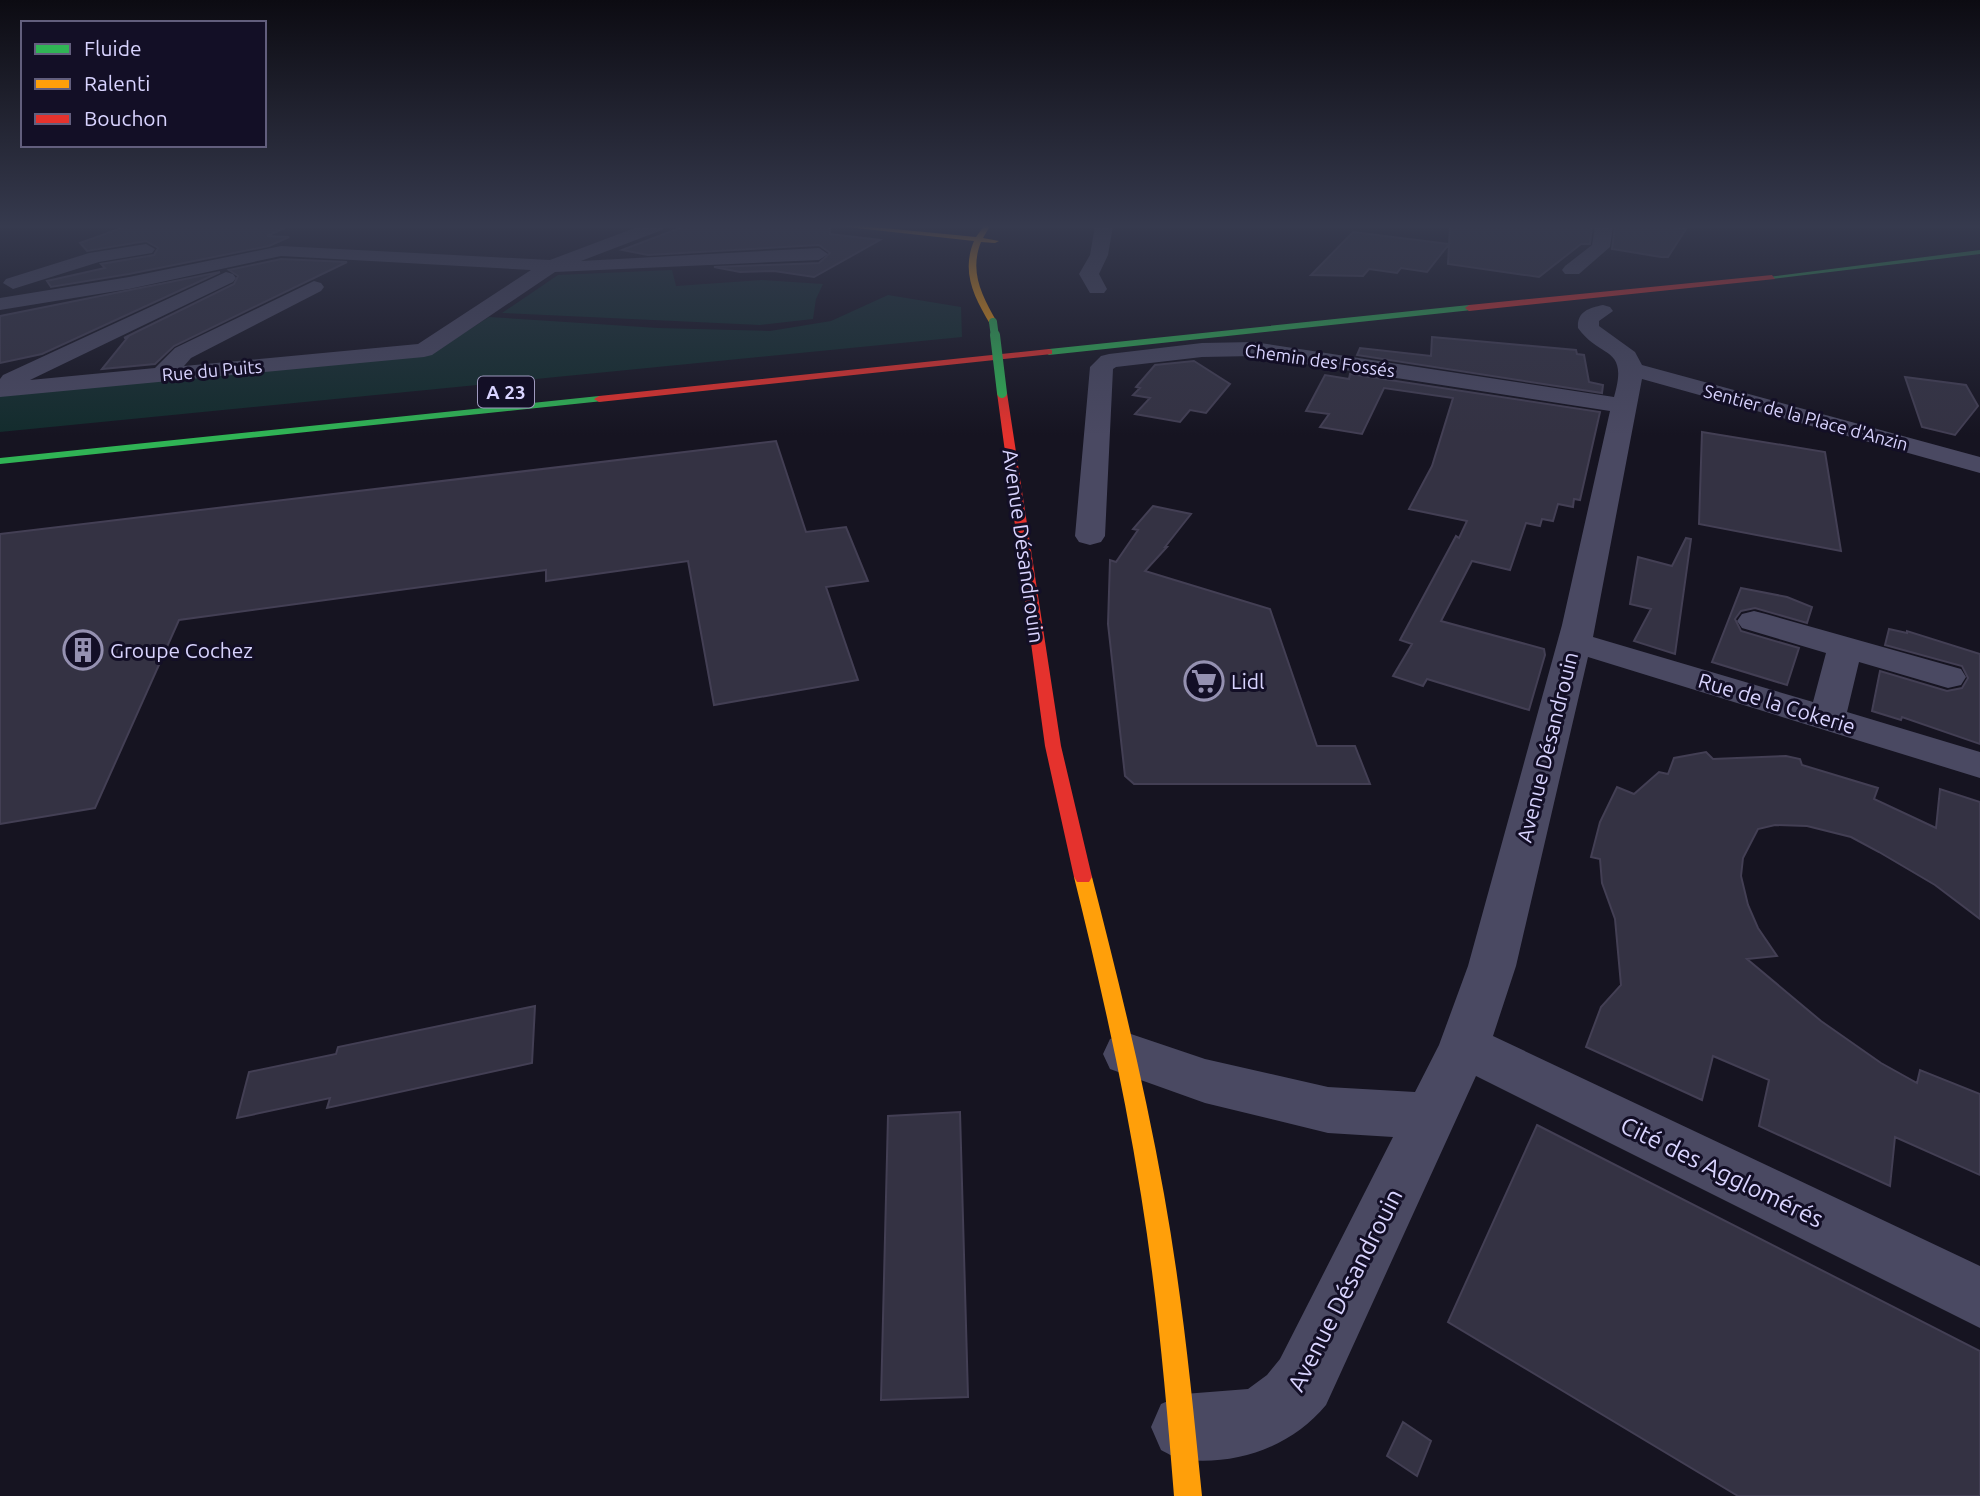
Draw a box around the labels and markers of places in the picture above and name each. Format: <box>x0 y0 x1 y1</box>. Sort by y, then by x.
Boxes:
building icon: Groupe Cochez <box>62 629 104 671</box>
place label: Groupe Cochez <box>110 638 253 662</box>
supermarket icon: Lidl <box>1183 660 1225 702</box>
place label: Lidl <box>1231 669 1265 693</box>

